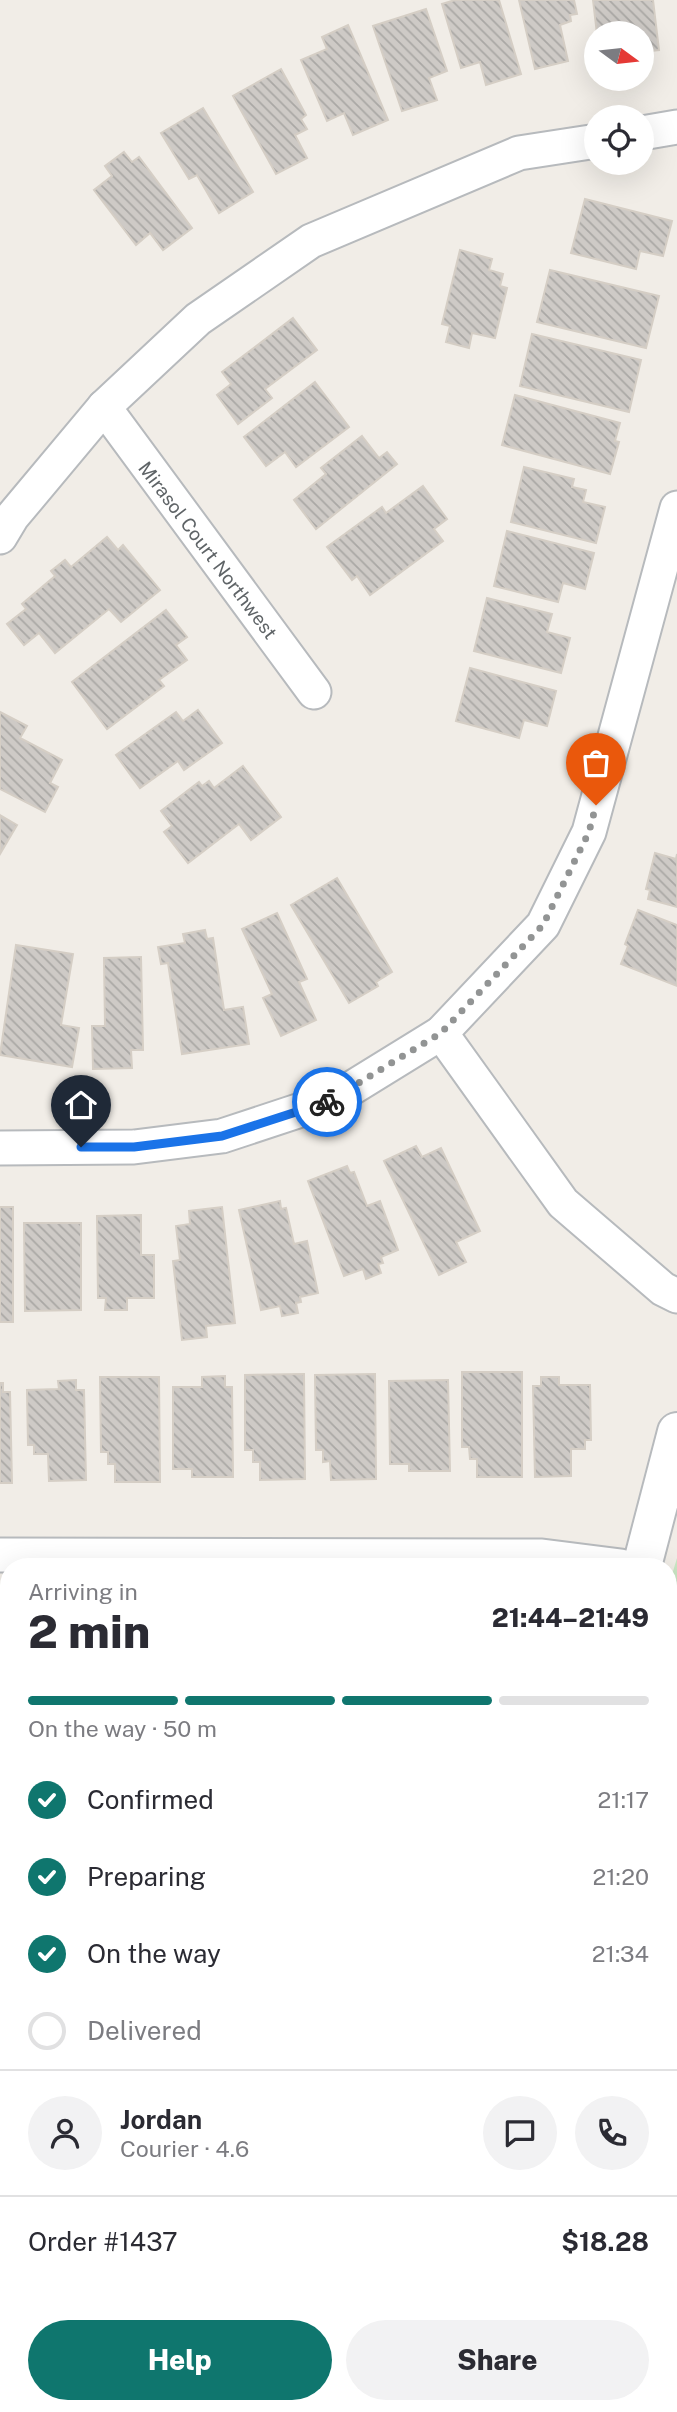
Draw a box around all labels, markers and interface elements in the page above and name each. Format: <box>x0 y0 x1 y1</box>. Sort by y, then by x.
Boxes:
north arrow <box>584 21 654 91</box>
map controls <box>584 21 654 175</box>
button: locate <box>584 105 654 175</box>
street label: Mirasol Court Northwest <box>134 457 282 643</box>
pin <box>566 733 626 805</box>
icon: bag <box>577 744 615 782</box>
courier <box>292 1067 362 1137</box>
pin <box>51 1075 111 1147</box>
icon: bike <box>308 1083 346 1121</box>
icon: home <box>62 1086 100 1124</box>
text: Arriving in <box>28 1578 138 1605</box>
text: 21:44–21:49 <box>492 1602 649 1633</box>
text: 2 min <box>28 1604 150 1658</box>
text: On the way · 50 m <box>28 1715 217 1742</box>
icon: check <box>28 1781 66 1819</box>
text: Confirmed <box>87 1784 214 1815</box>
text: 21:17 <box>598 1786 649 1813</box>
icon: check <box>28 1858 66 1896</box>
text: Preparing <box>87 1861 206 1892</box>
text: 21:20 <box>593 1863 649 1890</box>
icon: check <box>28 1935 66 1973</box>
text: On the way <box>87 1938 221 1969</box>
text: 21:34 <box>592 1940 649 1967</box>
text: Delivered <box>87 2015 202 2046</box>
button: person <box>28 2096 102 2170</box>
button: chat <box>483 2096 557 2170</box>
button: phone <box>575 2096 649 2170</box>
text: Jordan <box>120 2104 202 2135</box>
text: Courier · 4.6 <box>120 2135 249 2162</box>
text: Order #1437 <box>28 2226 178 2257</box>
text: $18.28 <box>561 2226 649 2257</box>
button: Help <box>28 2320 332 2400</box>
button: Share <box>346 2320 649 2400</box>

